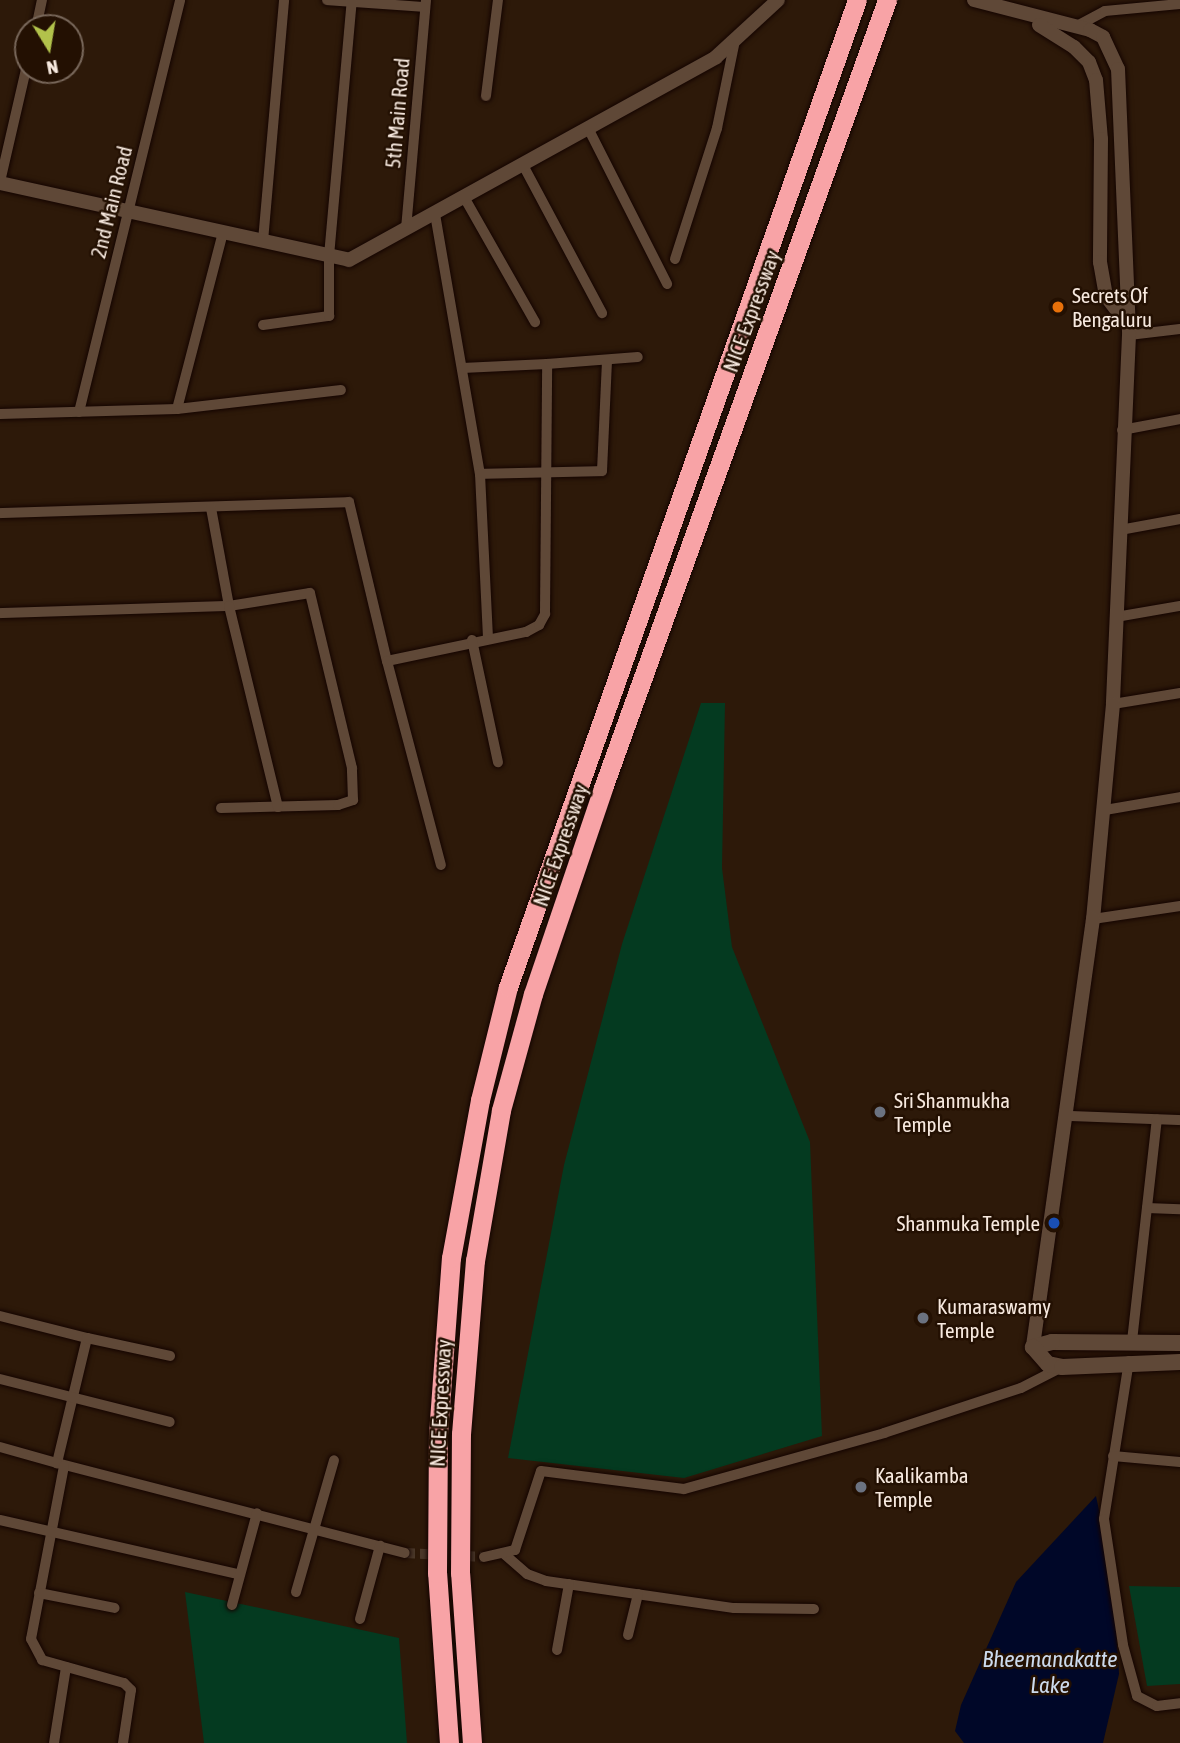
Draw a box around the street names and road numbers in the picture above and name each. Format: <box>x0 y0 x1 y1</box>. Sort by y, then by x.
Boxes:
street label: 5th Main Road <box>380 57 414 169</box>
street label: 2nd Main Road <box>85 143 137 261</box>
street label: NICE Expressway <box>717 247 785 375</box>
street label: NICE Expressway <box>527 781 593 909</box>
street label: NICE Expressway <box>424 1339 456 1467</box>

